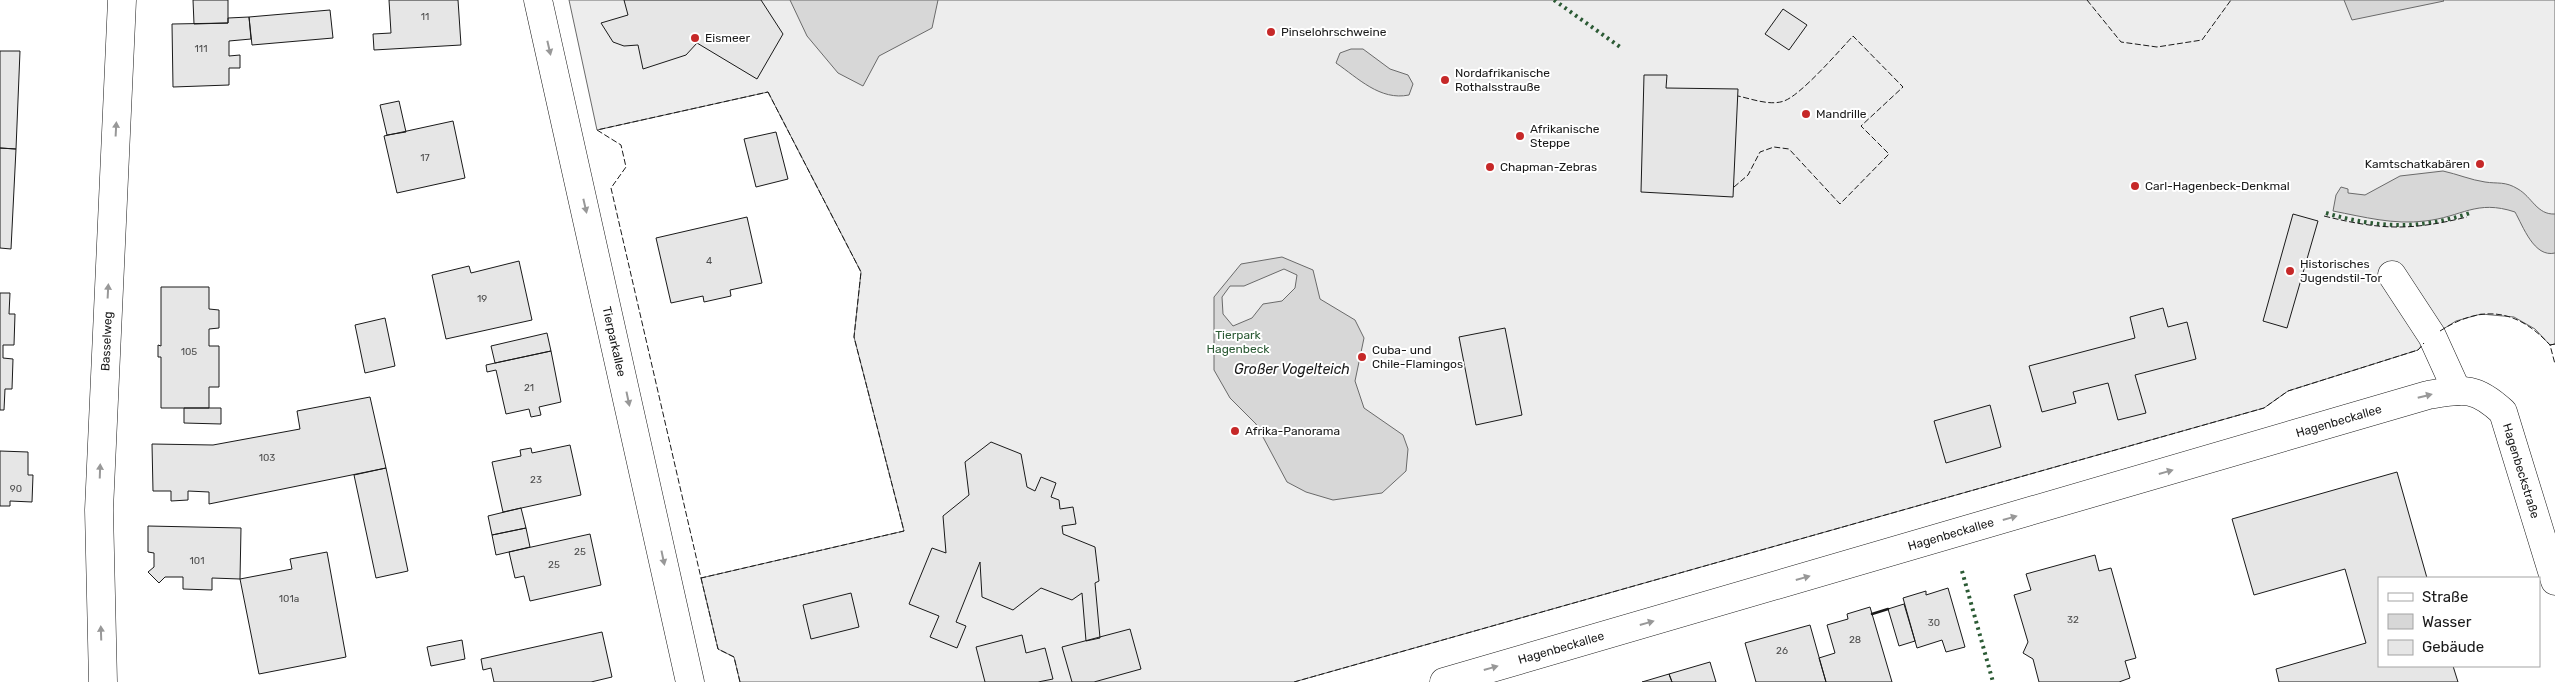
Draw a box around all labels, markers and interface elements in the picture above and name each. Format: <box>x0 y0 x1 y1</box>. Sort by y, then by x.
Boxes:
house number: 11 <box>421 11 429 23</box>
place label: Pinselohrschweine <box>1281 25 1387 39</box>
marker: Pinselohrschweine <box>1265 26 1277 38</box>
place label: Eismeer <box>705 31 750 45</box>
marker: Eismeer <box>689 32 701 44</box>
one-way arrow <box>545 40 553 55</box>
house number: 111 <box>195 43 207 55</box>
place label: Nordafrikanische Rothalsstrauße <box>1455 66 1550 94</box>
marker: Nordafrikanische Rothalsstrauße <box>1439 74 1451 86</box>
place label: Mandrille <box>1816 107 1867 121</box>
marker: Mandrille <box>1800 108 1812 120</box>
one-way arrow <box>112 120 120 136</box>
place label: Afrikanische Steppe <box>1530 122 1600 150</box>
marker: Afrikanische Steppe <box>1514 130 1526 142</box>
house number: 17 <box>420 152 430 164</box>
place label: Kamtschatkabären <box>2365 157 2470 171</box>
marker: Kamtschatkabären <box>2474 158 2486 170</box>
place label: Chapman-Zebras <box>1500 160 1597 174</box>
marker: Chapman-Zebras <box>1484 161 1496 173</box>
place label: Carl-Hagenbeck-Denkmal <box>2145 179 2290 193</box>
marker: Carl-Hagenbeck-Denkmal <box>2129 180 2141 192</box>
one-way arrow <box>581 199 589 214</box>
house number: 4 <box>706 255 712 267</box>
place label: Historisches Jugendstil-Tor <box>2300 257 2382 285</box>
marker: Historisches Jugendstil-Tor <box>2284 265 2296 277</box>
one-way arrow <box>104 283 112 299</box>
house number: 19 <box>477 293 487 305</box>
street label: Tierparkallee <box>600 305 629 378</box>
street label: Basselweg <box>98 311 115 371</box>
park label: Tierpark Hagenbeck <box>1206 328 1270 356</box>
place label: Cuba- und Chile-Flamingos <box>1372 343 1463 371</box>
house number: 105 <box>181 346 197 358</box>
marker: Cuba- und Chile-Flamingos <box>1356 351 1368 363</box>
water label: Großer Vogelteich <box>1234 361 1350 378</box>
house number: 21 <box>524 382 534 394</box>
one-way arrow <box>624 391 632 407</box>
one-way arrow <box>2417 392 2432 400</box>
street label: Hagenbeckallee <box>2294 402 2384 440</box>
street label: Hagenbeckstraße <box>2500 422 2542 520</box>
place label: Afrika-Panorama <box>1245 424 1340 438</box>
marker: Afrika-Panorama <box>1229 425 1241 437</box>
house number: 103 <box>259 452 275 464</box>
one-way arrow <box>96 463 104 479</box>
one-way arrow <box>2159 468 2174 476</box>
house number: 23 <box>530 474 542 486</box>
house number: 90 <box>10 483 22 495</box>
one-way arrow <box>2003 513 2018 521</box>
street label: Hagenbeckallee <box>1906 515 1996 553</box>
house number: 25 <box>574 546 586 558</box>
one-way arrow <box>659 550 667 565</box>
house number: 101 <box>190 555 204 567</box>
house number: 25 <box>548 559 560 571</box>
one-way arrow <box>1796 573 1811 581</box>
legend <box>2378 577 2540 667</box>
text: Straße <box>2422 588 2468 606</box>
house number: 101a <box>279 593 299 605</box>
text: Wasser <box>2422 613 2472 631</box>
house number: 32 <box>2067 614 2079 626</box>
house number: 30 <box>1928 617 1940 629</box>
one-way arrow <box>1640 619 1655 627</box>
one-way arrow <box>96 625 104 641</box>
street label: Hagenbeckallee <box>1516 629 1606 667</box>
house number: 28 <box>1849 634 1861 646</box>
text: Gebäude <box>2422 638 2484 656</box>
house number: 26 <box>1776 645 1788 657</box>
one-way arrow <box>1484 664 1499 672</box>

